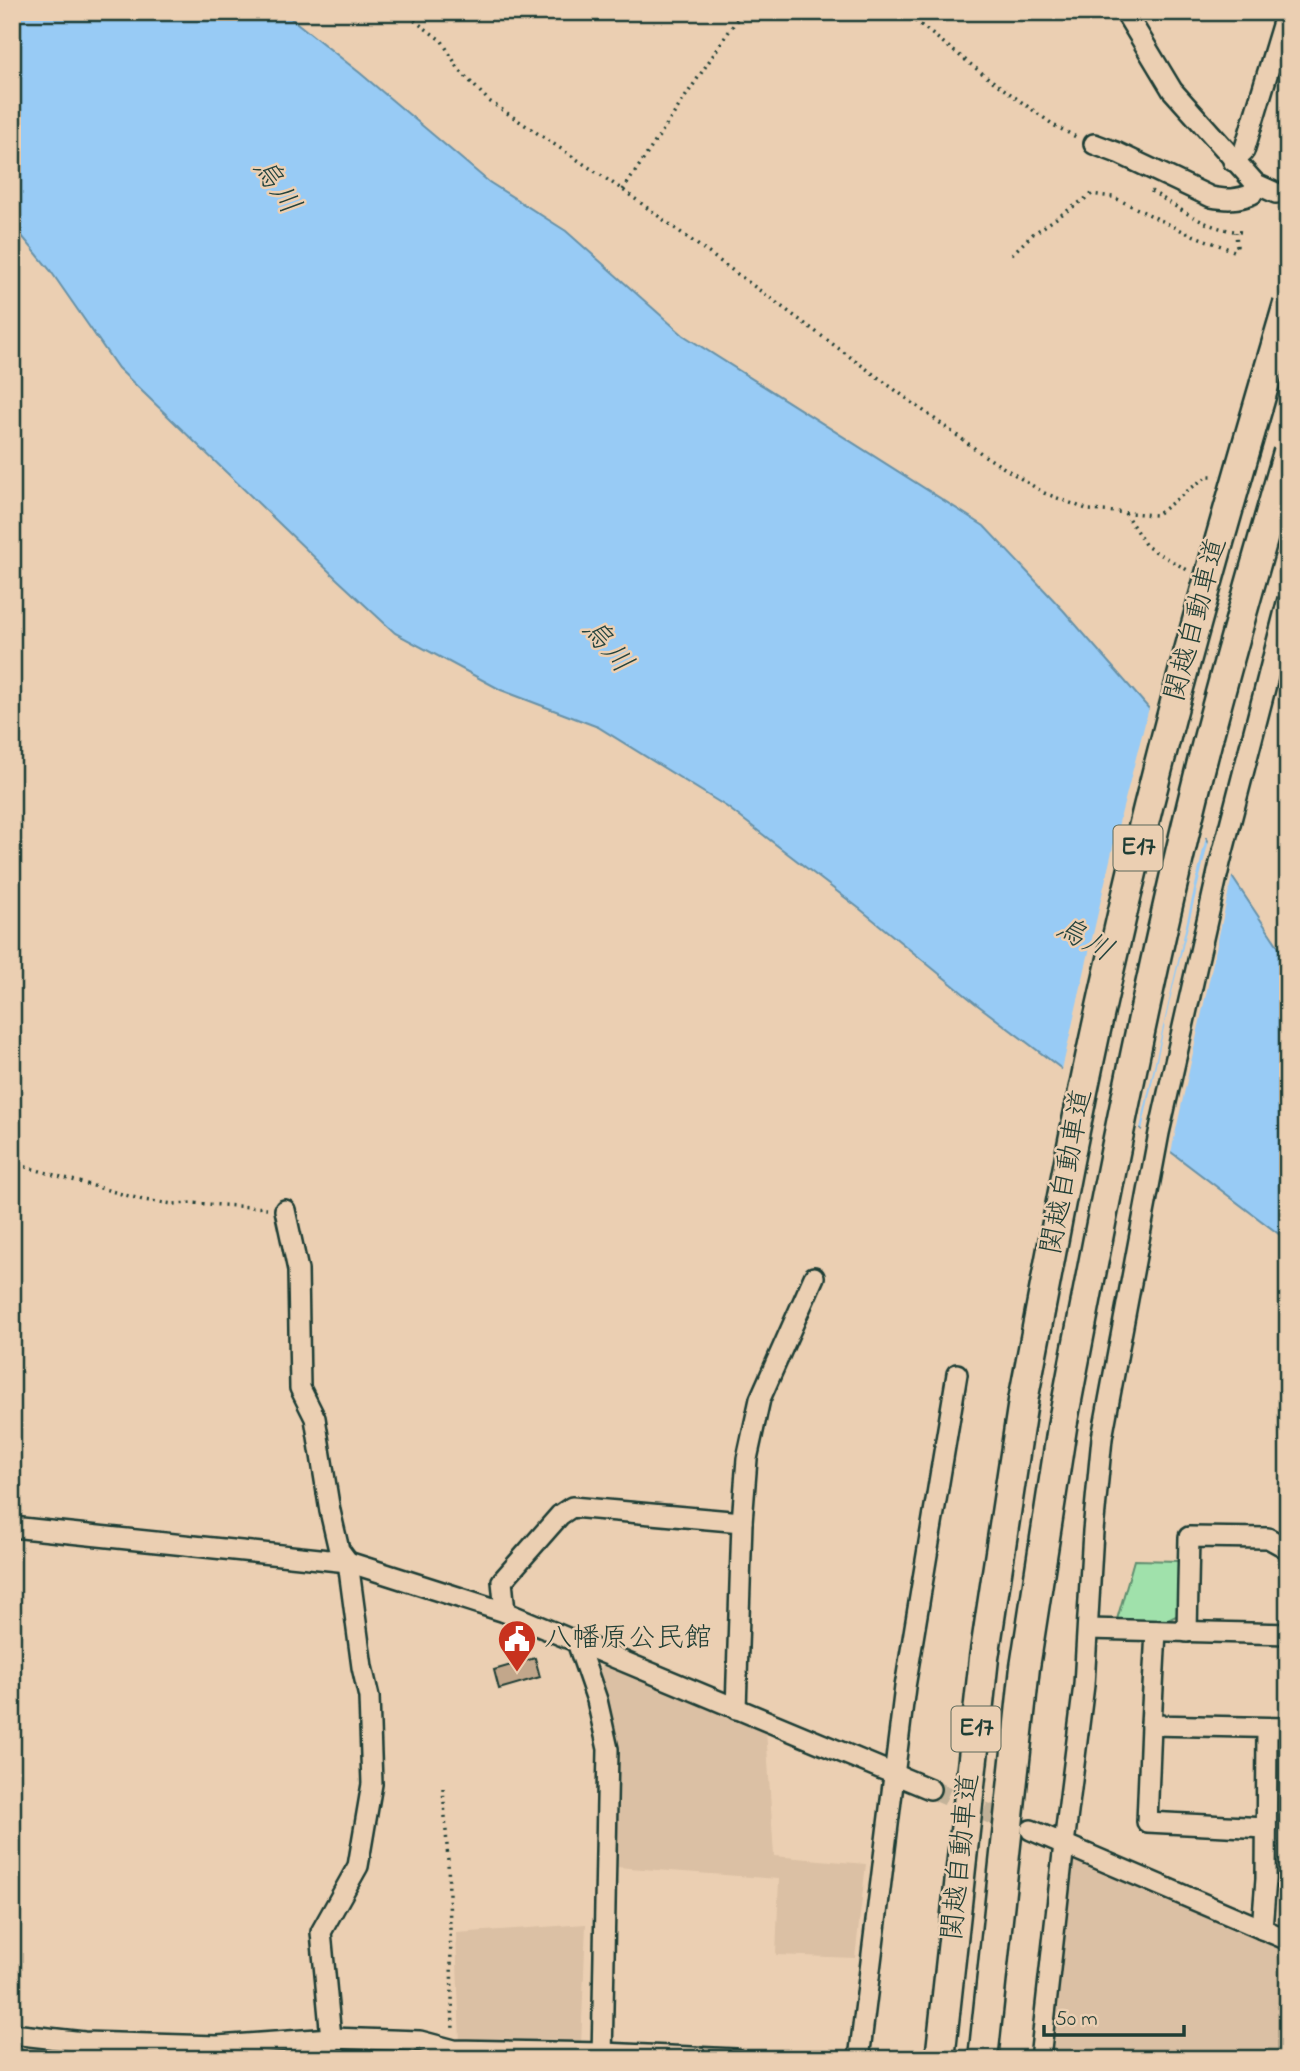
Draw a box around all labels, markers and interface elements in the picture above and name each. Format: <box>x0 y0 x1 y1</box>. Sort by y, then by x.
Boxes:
water label: 烏川 <box>240 150 310 224</box>
street label: 関越自動車道 <box>1155 534 1239 706</box>
water label: 烏川 <box>570 610 642 684</box>
road number: E17 <box>1114 826 1162 870</box>
water label: 烏川 <box>1047 907 1121 975</box>
street label: 関越自動車道 <box>1032 1086 1104 1258</box>
public building icon: 八幡原公民館 <box>496 1618 538 1673</box>
place label: 八幡原公民館 <box>544 1619 712 1660</box>
road number: E17 <box>951 1706 1000 1752</box>
street label: 関越自動車道 <box>933 1771 991 1943</box>
scale bar <box>1044 1994 1184 2038</box>
text: 50 m <box>1055 2005 1098 2035</box>

